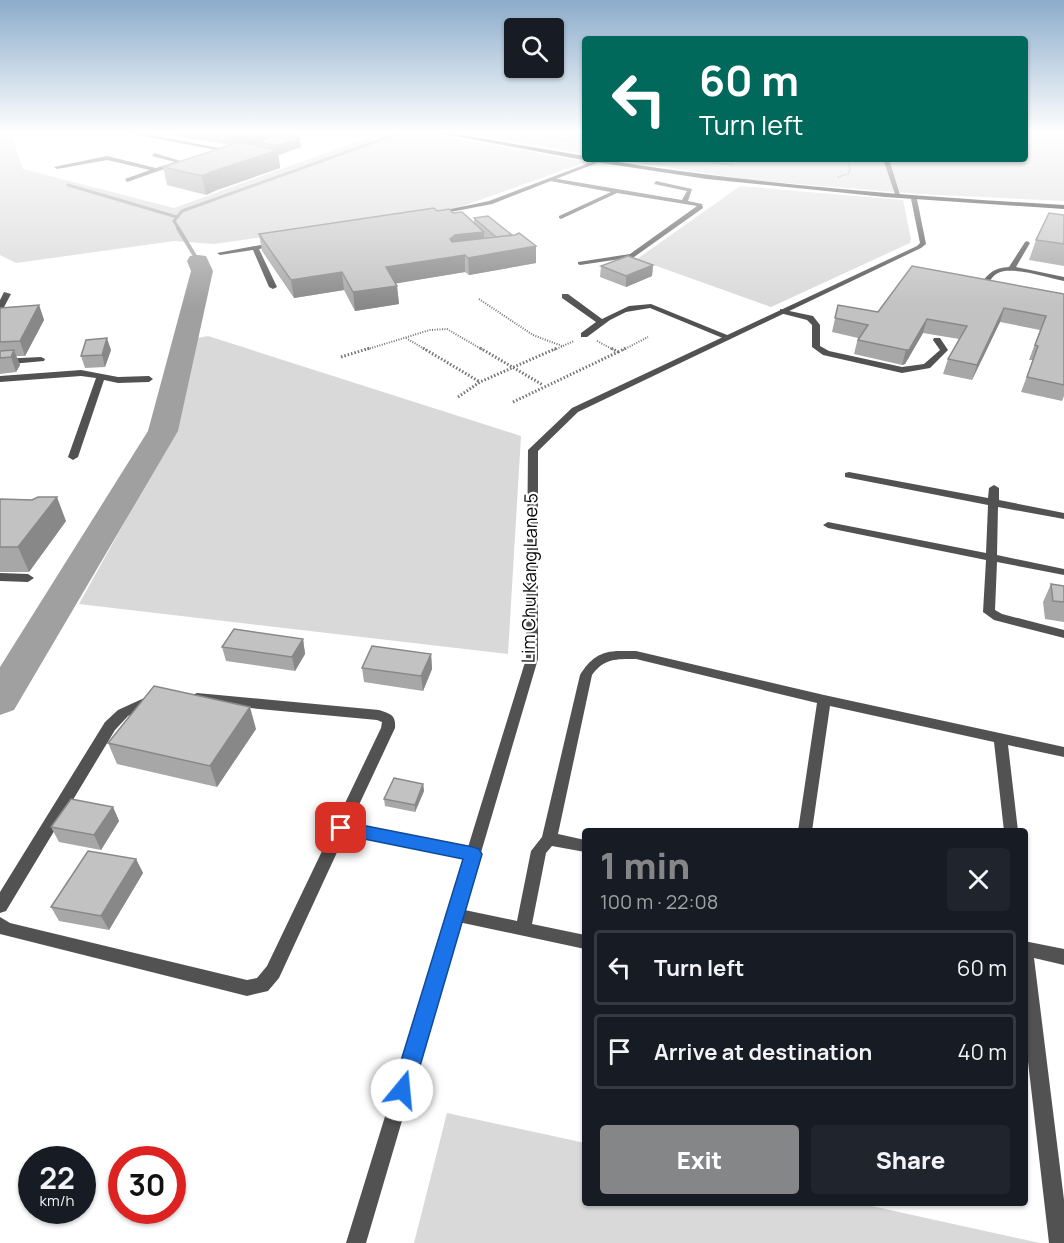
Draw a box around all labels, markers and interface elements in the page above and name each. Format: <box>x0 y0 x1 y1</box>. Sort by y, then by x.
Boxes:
map controls <box>504 18 564 78</box>
button: search <box>504 18 564 78</box>
text: 60 m <box>699 51 799 109</box>
icon: left <box>600 60 678 138</box>
text: Turn left <box>699 106 803 143</box>
street label: Lim Chu Kang Lane 5 <box>516 493 542 663</box>
pin <box>315 802 366 853</box>
icon: arrive <box>324 811 357 844</box>
text: 1 min <box>600 841 690 890</box>
button: close <box>947 848 1010 911</box>
text: 100 m · 22:08 <box>600 888 718 915</box>
icon: left <box>603 951 636 984</box>
text: Turn left <box>654 953 744 983</box>
text: 60 m <box>957 953 1007 983</box>
icon: arrive <box>603 1035 636 1068</box>
text: Arrive at destination <box>654 1037 872 1067</box>
text: 40 m <box>958 1037 1007 1067</box>
position arrow <box>370 1058 434 1122</box>
button: Exit <box>600 1125 799 1194</box>
button: Share <box>811 1125 1010 1194</box>
speed limit sign: 30 <box>108 1146 186 1224</box>
text: 22 <box>39 1157 75 1198</box>
text: km/h <box>40 1190 74 1211</box>

